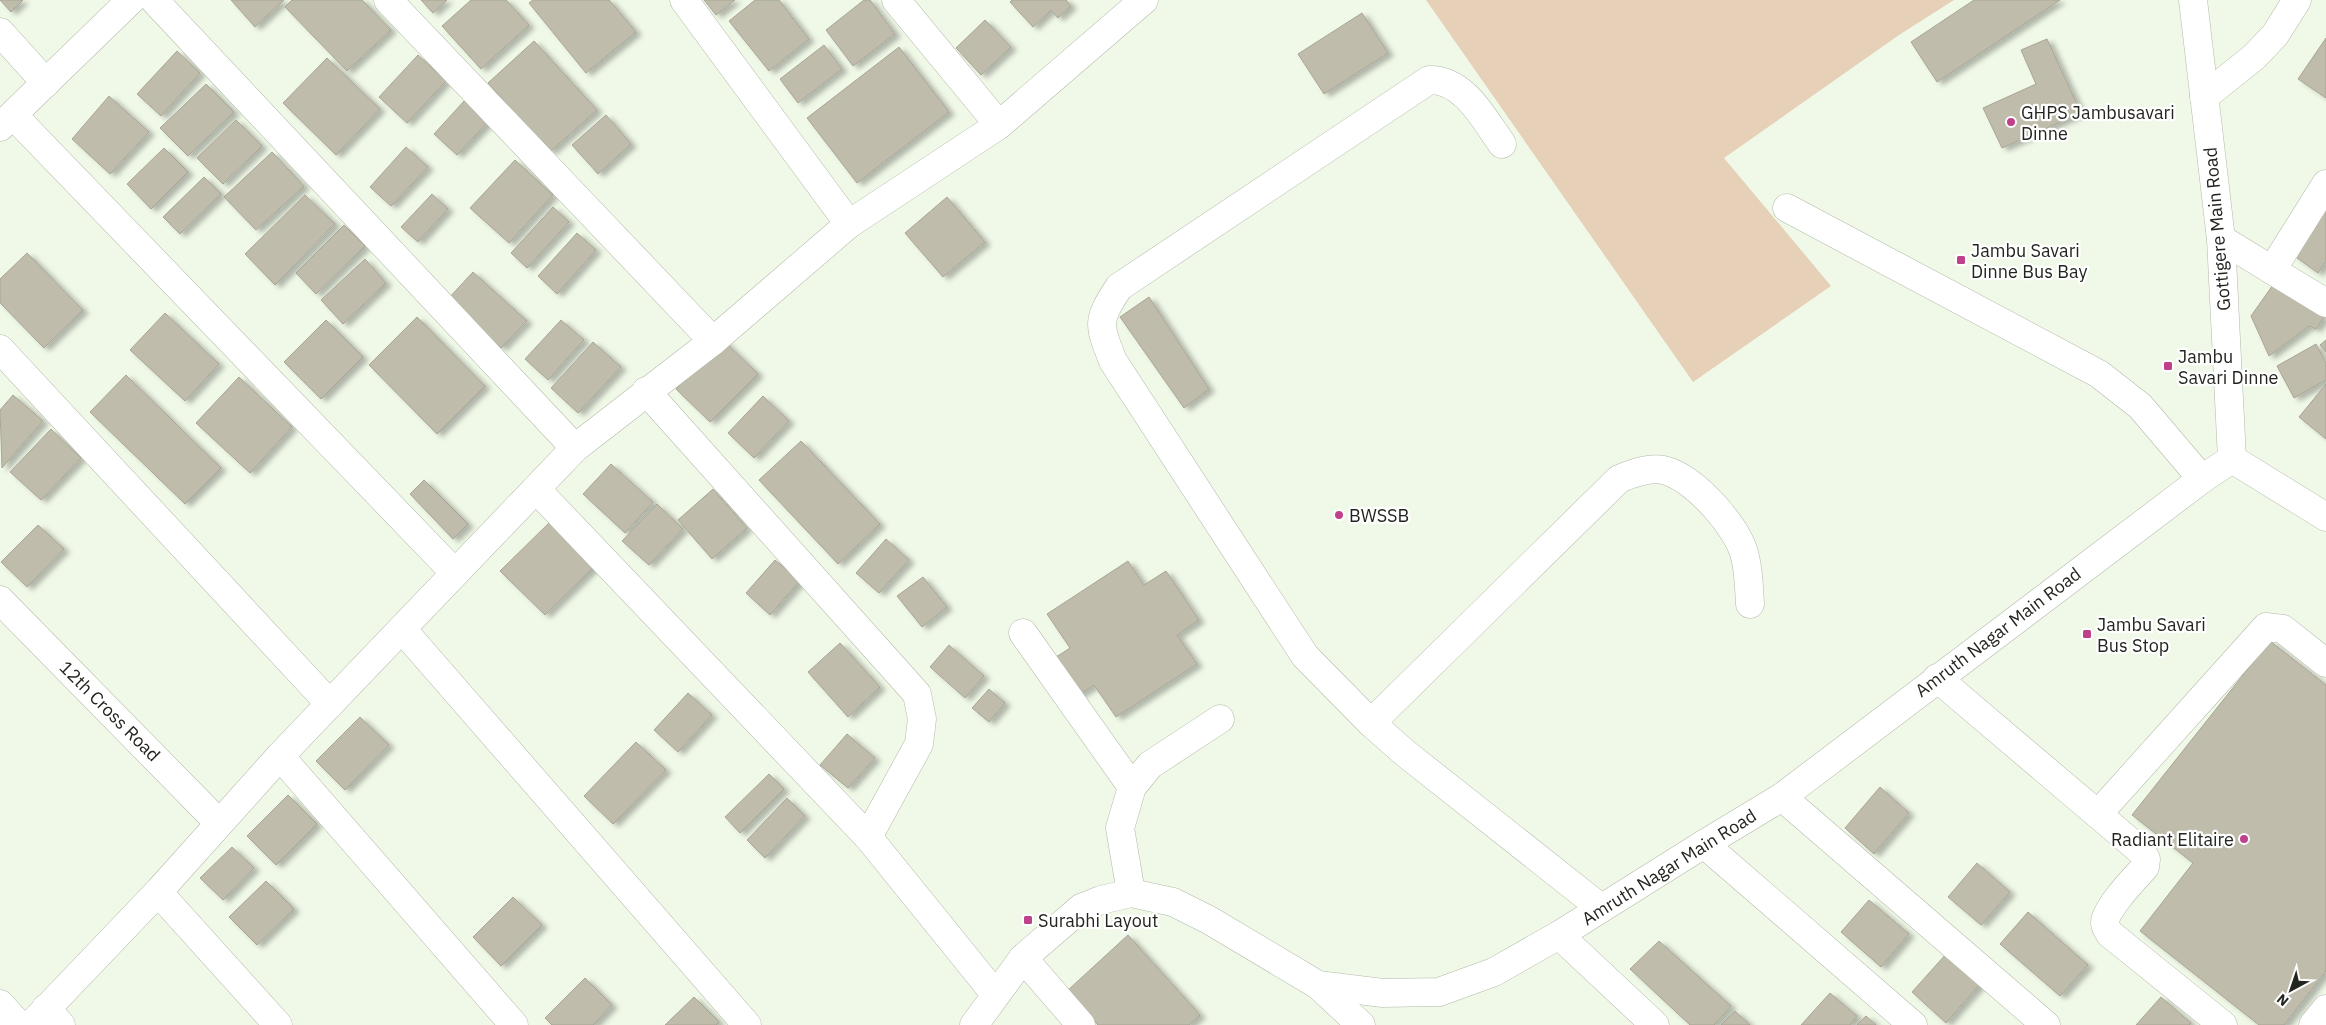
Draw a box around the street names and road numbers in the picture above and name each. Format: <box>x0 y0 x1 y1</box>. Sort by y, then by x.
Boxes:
street label: Gottigere Main Road <box>2198 146 2236 312</box>
street label: Amruth Nagar Main Road <box>1911 562 2085 702</box>
street label: 12th Cross Road <box>55 656 165 766</box>
street label: Amruth Nagar Main Road <box>1577 804 1761 930</box>

